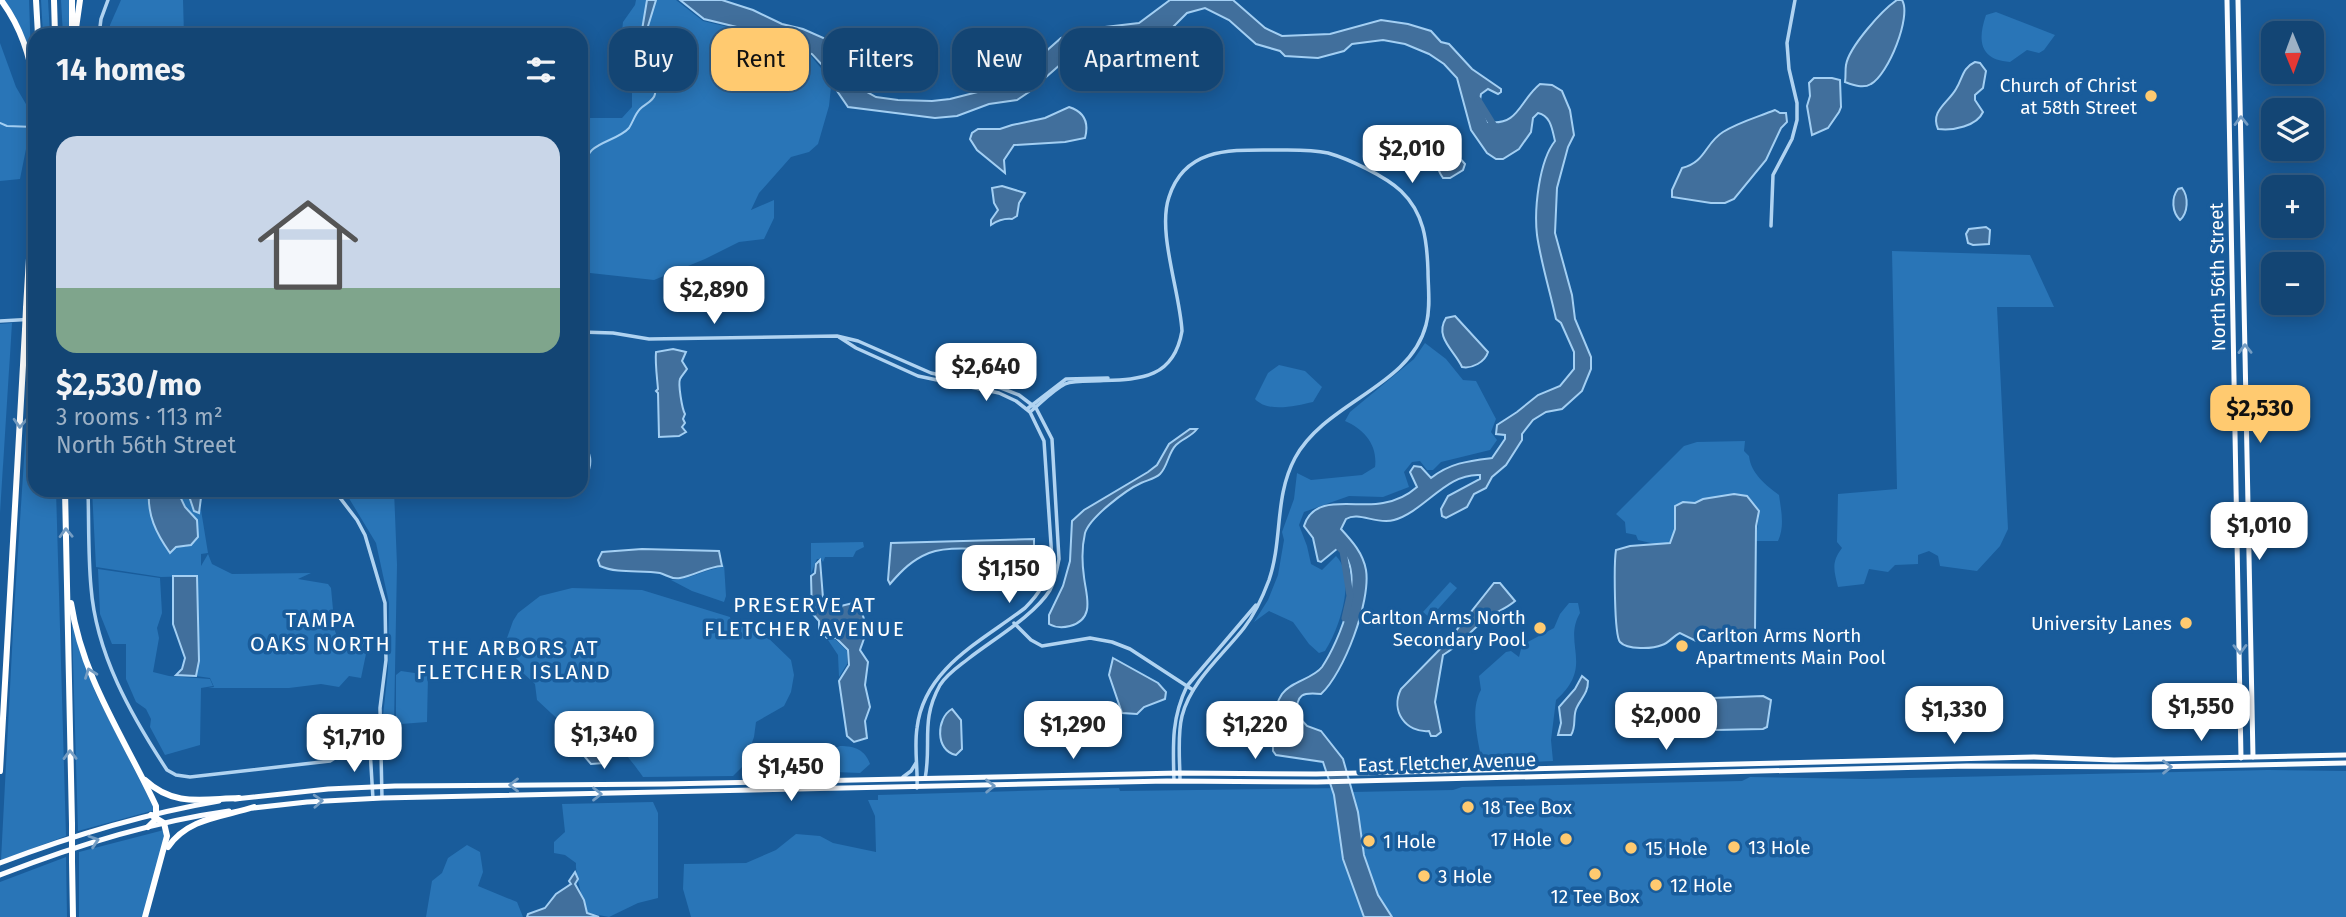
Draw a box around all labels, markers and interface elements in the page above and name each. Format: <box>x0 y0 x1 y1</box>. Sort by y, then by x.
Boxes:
north arrow <box>2261 21 2324 84</box>
map controls <box>2261 21 2324 315</box>
chip: Buy <box>609 28 697 91</box>
chip: Rent <box>711 28 809 91</box>
chip: Filters <box>823 28 938 91</box>
chip: New <box>952 28 1046 91</box>
chip: Apartment <box>1060 28 1223 91</box>
icon: filters <box>522 51 560 89</box>
text: 14 homes <box>56 52 185 88</box>
place label: Church of Christ at 58th Street <box>2000 74 2137 119</box>
marker: Church of Christ at 58th Street <box>2143 88 2159 104</box>
button: layers <box>2261 98 2324 161</box>
one-way arrow <box>2233 115 2249 126</box>
pin: $2,010 <box>1355 125 1469 185</box>
text: $2,010 <box>1379 134 1445 162</box>
button: + <box>2261 175 2324 238</box>
icon: home <box>245 182 371 308</box>
street label: North 56th Street <box>2205 202 2230 352</box>
button: − <box>2261 252 2324 315</box>
pin: $2,890 <box>657 266 771 326</box>
text: $2,890 <box>679 275 749 303</box>
one-way arrow <box>2237 343 2253 353</box>
pin: $2,640 <box>929 344 1043 403</box>
text: $2,640 <box>951 352 1021 380</box>
text: $2,530/mo <box>56 367 202 403</box>
pin: $2,530 <box>2203 386 2317 445</box>
text: $2,530 <box>2226 394 2294 422</box>
text: 3 rooms · 113 m² <box>56 403 223 431</box>
one-way arrow <box>12 418 27 429</box>
text: North 56th Street <box>56 431 236 459</box>
pin: $1,010 <box>2202 503 2316 562</box>
text: $1,010 <box>2227 511 2291 539</box>
one-way arrow <box>59 527 74 538</box>
pin: $1,150 <box>952 546 1066 605</box>
text: $1,150 <box>978 554 1040 582</box>
district label: PRESERVE AT FLETCHER AVENUE <box>704 592 906 642</box>
place label: Carlton Arms North Secondary Pool <box>1361 606 1526 651</box>
district label: TAMPA OAKS NORTH <box>250 607 392 657</box>
place label: University Lanes <box>2031 612 2172 635</box>
marker: University Lanes <box>2178 615 2194 631</box>
marker: Carlton Arms North Secondary Pool <box>1532 620 1548 636</box>
place label: Carlton Arms North Apartments Main Pool <box>1696 624 1886 669</box>
district label: THE ARBORS AT FLETCHER ISLAND <box>416 635 612 685</box>
marker: Carlton Arms North Apartments Main Pool <box>1674 638 1690 654</box>
one-way arrow <box>2232 643 2247 654</box>
one-way arrow <box>84 668 98 680</box>
pin: $1,550 <box>2144 684 2258 743</box>
pin: $1,330 <box>1897 686 2011 746</box>
pin: $2,000 <box>1609 692 1723 752</box>
text: $1,550 <box>2168 692 2234 720</box>
text: $1,330 <box>1921 695 1987 723</box>
text: $2,000 <box>1631 701 1701 729</box>
pin: $1,290 <box>1016 702 1130 761</box>
pin: $1,220 <box>1198 702 1312 761</box>
text: $1,290 <box>1040 710 1106 738</box>
text: $1,220 <box>1222 710 1288 738</box>
pin: $1,340 <box>547 712 661 771</box>
pin: $1,710 <box>297 714 411 774</box>
text: $1,340 <box>571 720 637 748</box>
text: $1,710 <box>323 723 385 751</box>
pin: $1,450 <box>734 744 848 803</box>
street label: East Fletcher Avenue <box>1357 748 1537 777</box>
one-way arrow <box>63 750 78 761</box>
text: $1,450 <box>758 752 824 780</box>
one-way arrow <box>2162 759 2173 774</box>
one-way arrow <box>509 777 519 793</box>
one-way arrow <box>985 778 995 794</box>
one-way arrow <box>592 786 603 802</box>
one-way arrow <box>313 794 324 809</box>
place label: 18 Tee Box <box>1482 796 1573 819</box>
marker: 18 Tee Box <box>1460 799 1476 815</box>
place label: 17 Hole <box>1490 828 1552 851</box>
place label: 1 Hole <box>1383 830 1436 853</box>
marker: 17 Hole <box>1558 831 1574 847</box>
marker: 1 Hole <box>1361 833 1377 849</box>
one-way arrow <box>88 835 100 850</box>
place label: 13 Hole <box>1748 836 1811 859</box>
place label: 15 Hole <box>1645 837 1708 860</box>
marker: 13 Hole <box>1726 839 1742 855</box>
marker: 15 Hole <box>1623 840 1639 856</box>
place label: 3 Hole <box>1438 865 1492 888</box>
marker: 12 Tee Box <box>1587 866 1603 882</box>
marker: 3 Hole <box>1416 868 1432 884</box>
place label: 12 Hole <box>1670 874 1733 897</box>
marker: 12 Hole <box>1648 877 1664 893</box>
place label: 12 Tee Box <box>1551 885 1640 908</box>

